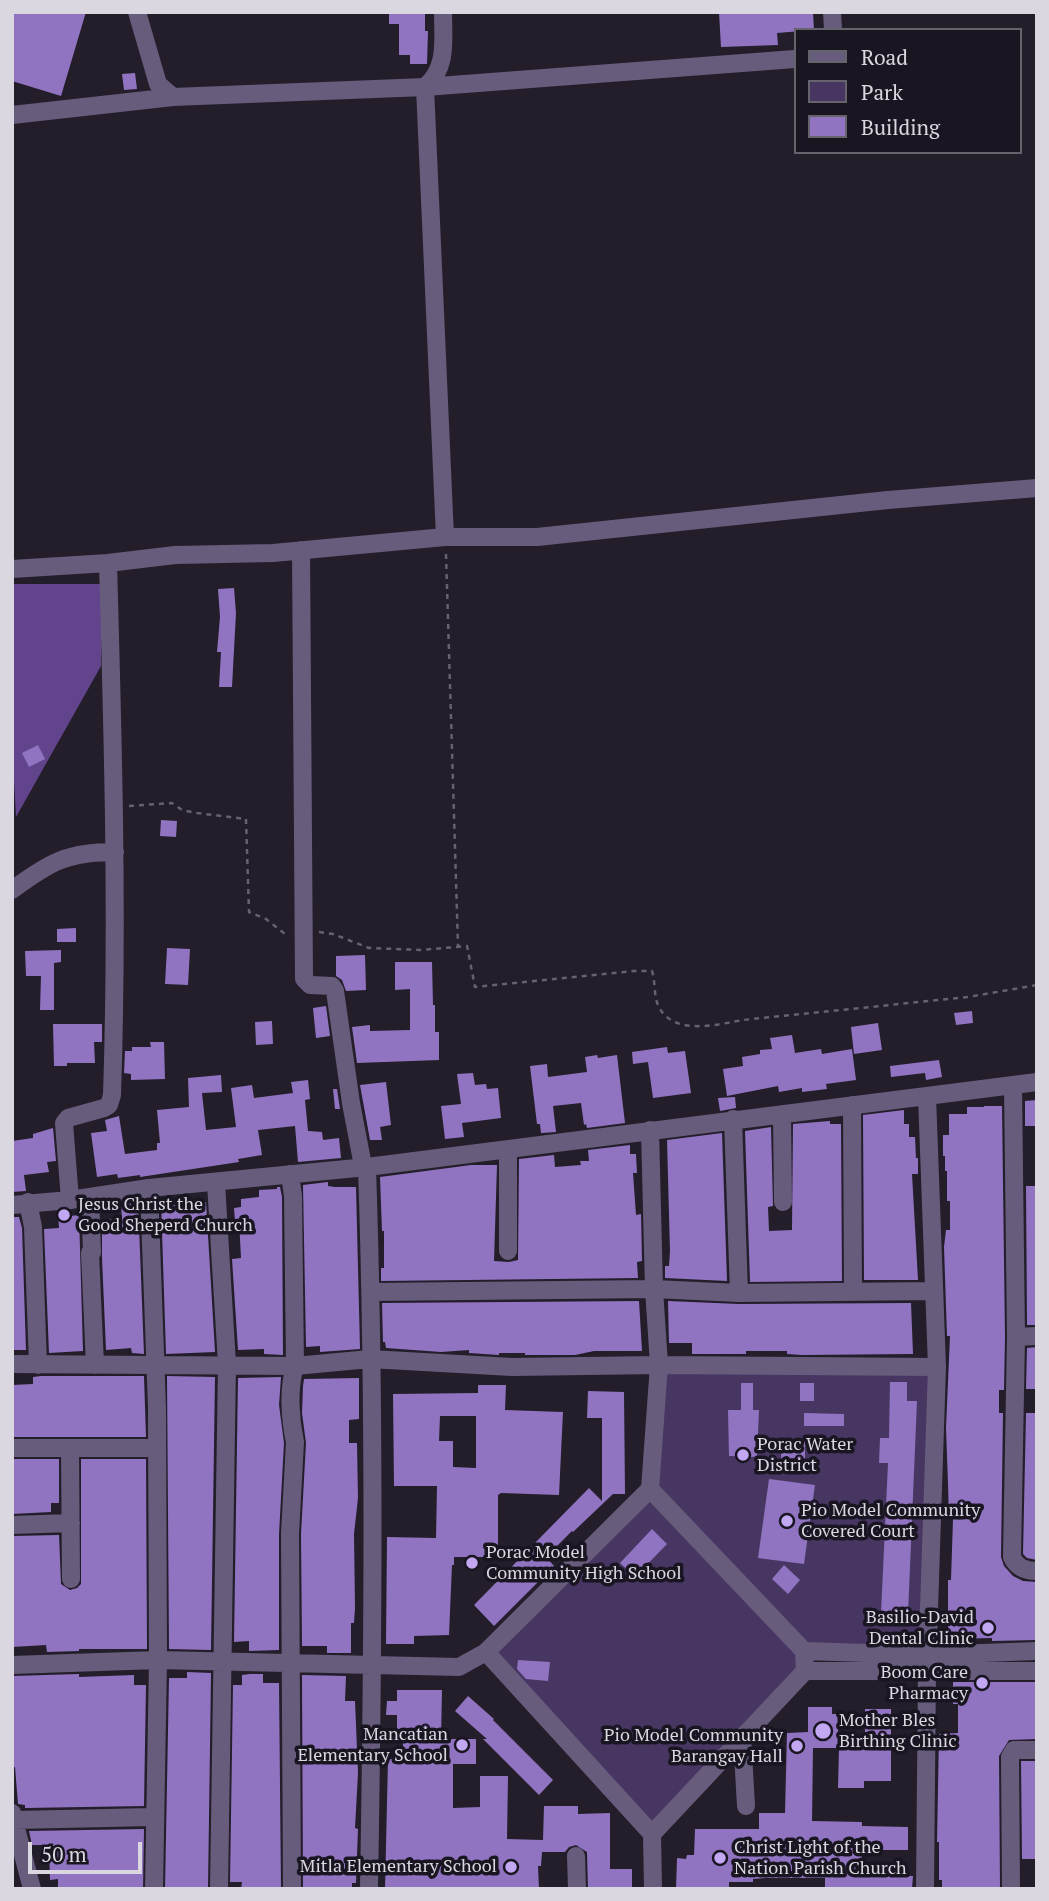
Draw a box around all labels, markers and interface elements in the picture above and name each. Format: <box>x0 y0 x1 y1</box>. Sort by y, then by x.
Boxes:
legend <box>794 28 1021 154</box>
text: Road <box>861 43 908 71</box>
text: Park <box>861 78 903 106</box>
text: Building <box>861 113 940 141</box>
place label: Jesus Christ the Good Sheperd Church <box>78 1194 253 1236</box>
marker: Jesus Christ the Good Sheperd Church <box>56 1207 72 1223</box>
place label: Porac Water District <box>757 1434 853 1476</box>
marker: Porac Water District <box>735 1447 751 1463</box>
place label: Pio Model Community Covered Court <box>801 1500 980 1542</box>
marker: Pio Model Community Covered Court <box>779 1513 795 1529</box>
place label: Porac Model Community High School <box>486 1542 682 1584</box>
marker: Porac Model Community High School <box>464 1555 480 1571</box>
place label: Basilio-David Dental Clinic <box>866 1607 974 1650</box>
marker: Basilio-David Dental Clinic <box>980 1620 996 1636</box>
place label: Boom Care Pharmacy <box>880 1662 968 1704</box>
marker: Boom Care Pharmacy <box>974 1675 990 1691</box>
place label: Mother Bles Birthing Clinic <box>839 1710 957 1752</box>
marker: Mother Bles Birthing Clinic <box>813 1721 833 1741</box>
place label: Mancatian Elementary School <box>297 1724 448 1766</box>
place label: Pio Model Community Barangay Hall <box>604 1725 783 1768</box>
marker: Mancatian Elementary School <box>454 1737 470 1753</box>
marker: Pio Model Community Barangay Hall <box>789 1738 805 1754</box>
scale bar <box>32 1828 145 1872</box>
place label: Christ Light of the Nation Parish Church <box>734 1837 907 1880</box>
text: 50 m <box>41 1840 87 1868</box>
marker: Christ Light of the Nation Parish Church <box>712 1850 728 1866</box>
place label: Mitla Elementary School <box>300 1856 497 1878</box>
marker: Mitla Elementary School <box>503 1859 519 1875</box>

